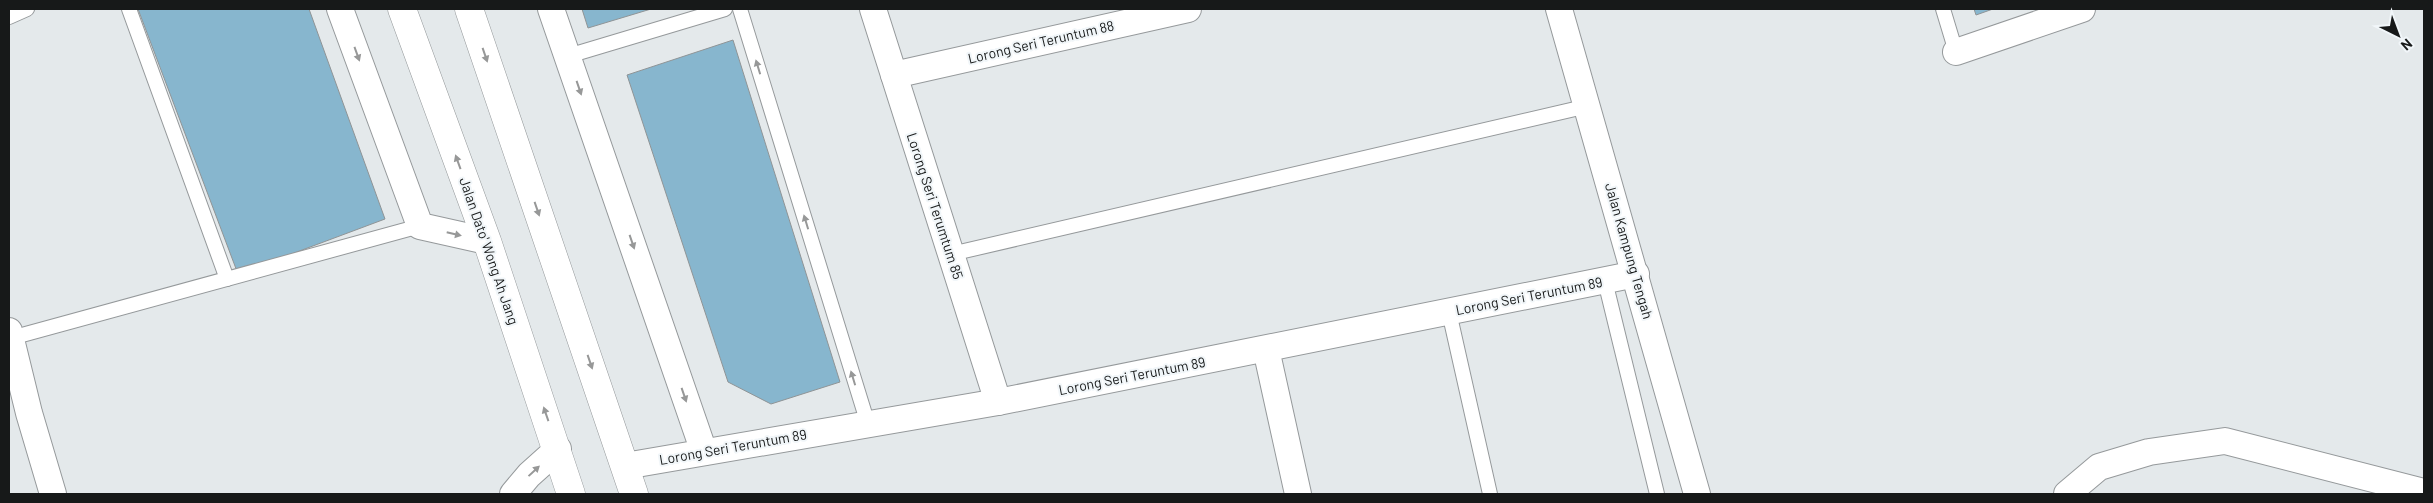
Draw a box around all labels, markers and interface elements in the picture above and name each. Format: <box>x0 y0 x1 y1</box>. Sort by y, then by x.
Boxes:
north arrow <box>2373 10 2423 60</box>
street label: Lorong Seri Teruntum 88 <box>966 16 1116 67</box>
text: N <box>2398 36 2416 54</box>
one-way arrow <box>354 47 361 62</box>
one-way arrow <box>481 48 489 63</box>
one-way arrow <box>754 59 762 74</box>
one-way arrow <box>575 81 583 96</box>
street label: Lorong Seri Terumtum 85 <box>904 130 967 281</box>
one-way arrow <box>454 154 462 169</box>
street label: Jalan Dato' Wong Ah Jang <box>456 175 523 327</box>
street label: Jalan Kampung Tengah <box>1602 181 1657 321</box>
one-way arrow <box>534 201 541 216</box>
one-way arrow <box>801 215 809 230</box>
one-way arrow <box>446 230 461 238</box>
one-way arrow <box>628 234 636 249</box>
street label: Lorong Seri Teruntum 89 <box>1454 273 1604 318</box>
street label: Lorong Seri Teruntum 89 <box>1057 353 1207 398</box>
one-way arrow <box>587 355 594 370</box>
one-way arrow <box>849 370 857 385</box>
one-way arrow <box>681 388 689 403</box>
one-way arrow <box>541 407 549 422</box>
street label: Lorong Seri Teruntum 89 <box>658 425 808 468</box>
one-way arrow <box>528 465 540 477</box>

